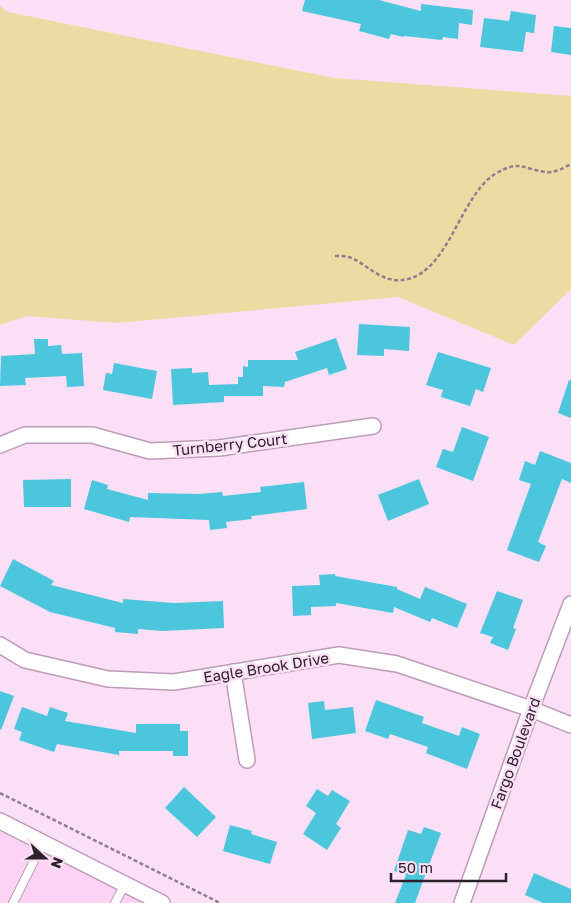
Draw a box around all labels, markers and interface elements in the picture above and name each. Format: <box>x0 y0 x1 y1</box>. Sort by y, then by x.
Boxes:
street label: Turnberry Court <box>172 429 288 459</box>
street label: Eagle Brook Drive <box>202 648 330 686</box>
street label: Fargo Boulevard <box>486 695 544 811</box>
north arrow <box>20 833 70 883</box>
scale bar <box>391 850 506 882</box>
text: N <box>48 855 67 871</box>
text: 50 m <box>398 858 433 876</box>

